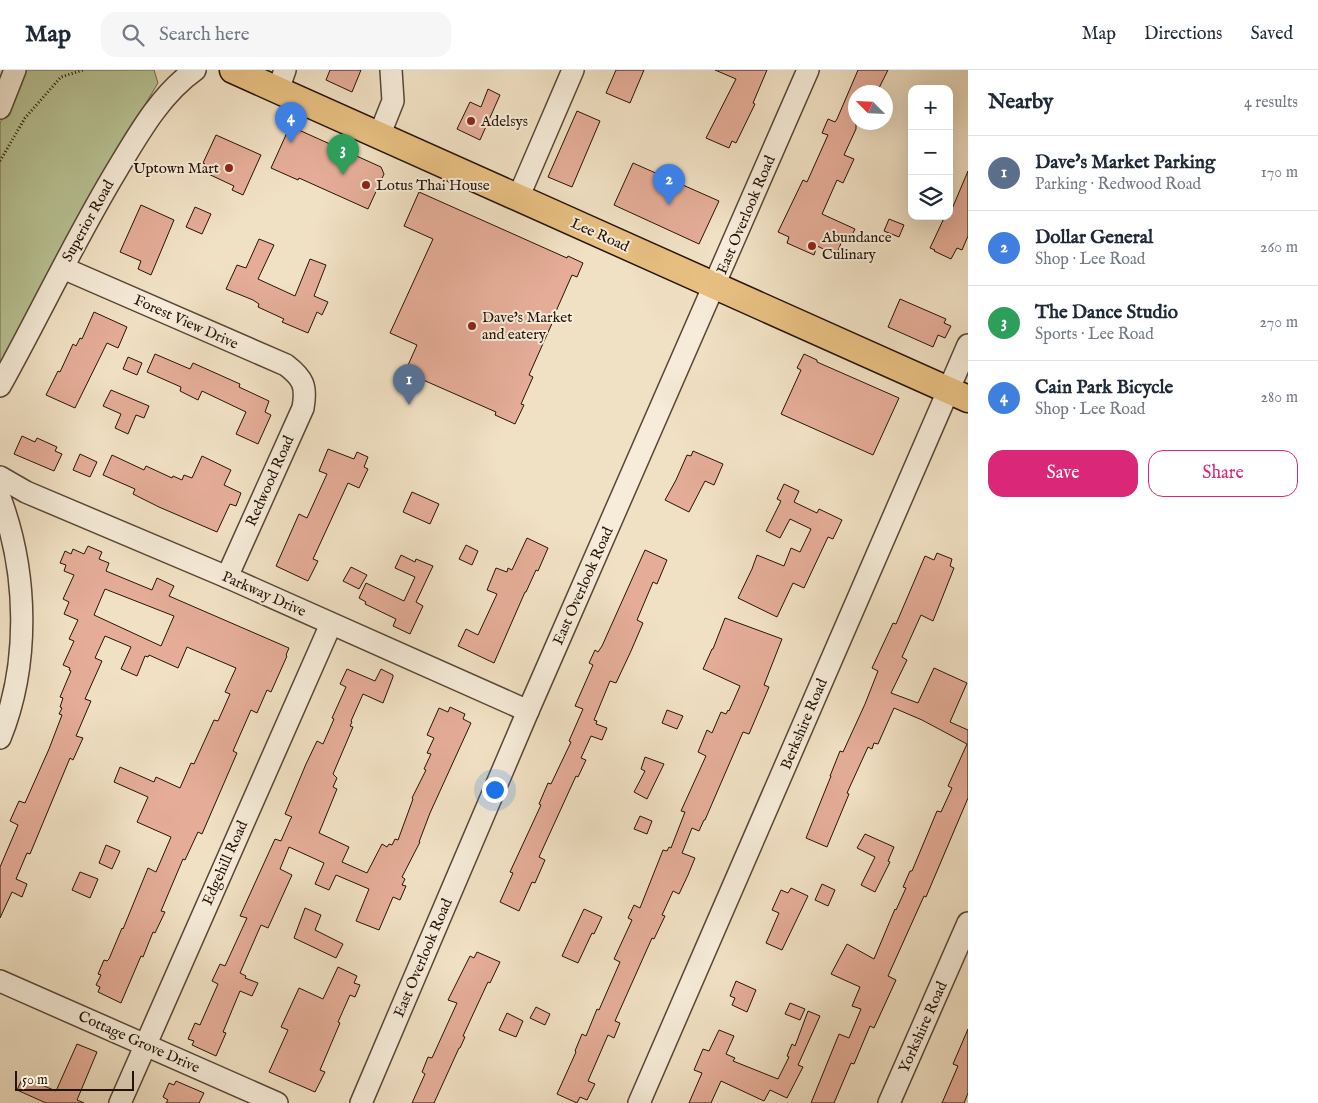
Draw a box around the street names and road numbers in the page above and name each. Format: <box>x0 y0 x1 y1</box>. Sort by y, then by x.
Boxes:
street label: East Overlook Road <box>712 152 780 277</box>
street label: Superior Road <box>58 176 119 265</box>
street label: Lee Road <box>568 214 633 257</box>
street label: Forest View Drive <box>131 290 241 354</box>
street label: Redwood Road <box>242 432 299 529</box>
street label: East Overlook Road <box>548 523 618 648</box>
street label: Parkway Drive <box>219 567 309 621</box>
street label: Berkshire Road <box>776 675 832 772</box>
street label: Edgehill Road <box>198 817 253 908</box>
street label: East Overlook Road <box>389 895 457 1020</box>
street label: Yorkshire Road <box>894 978 952 1075</box>
street label: Cottage Grove Drive <box>75 1007 203 1077</box>

